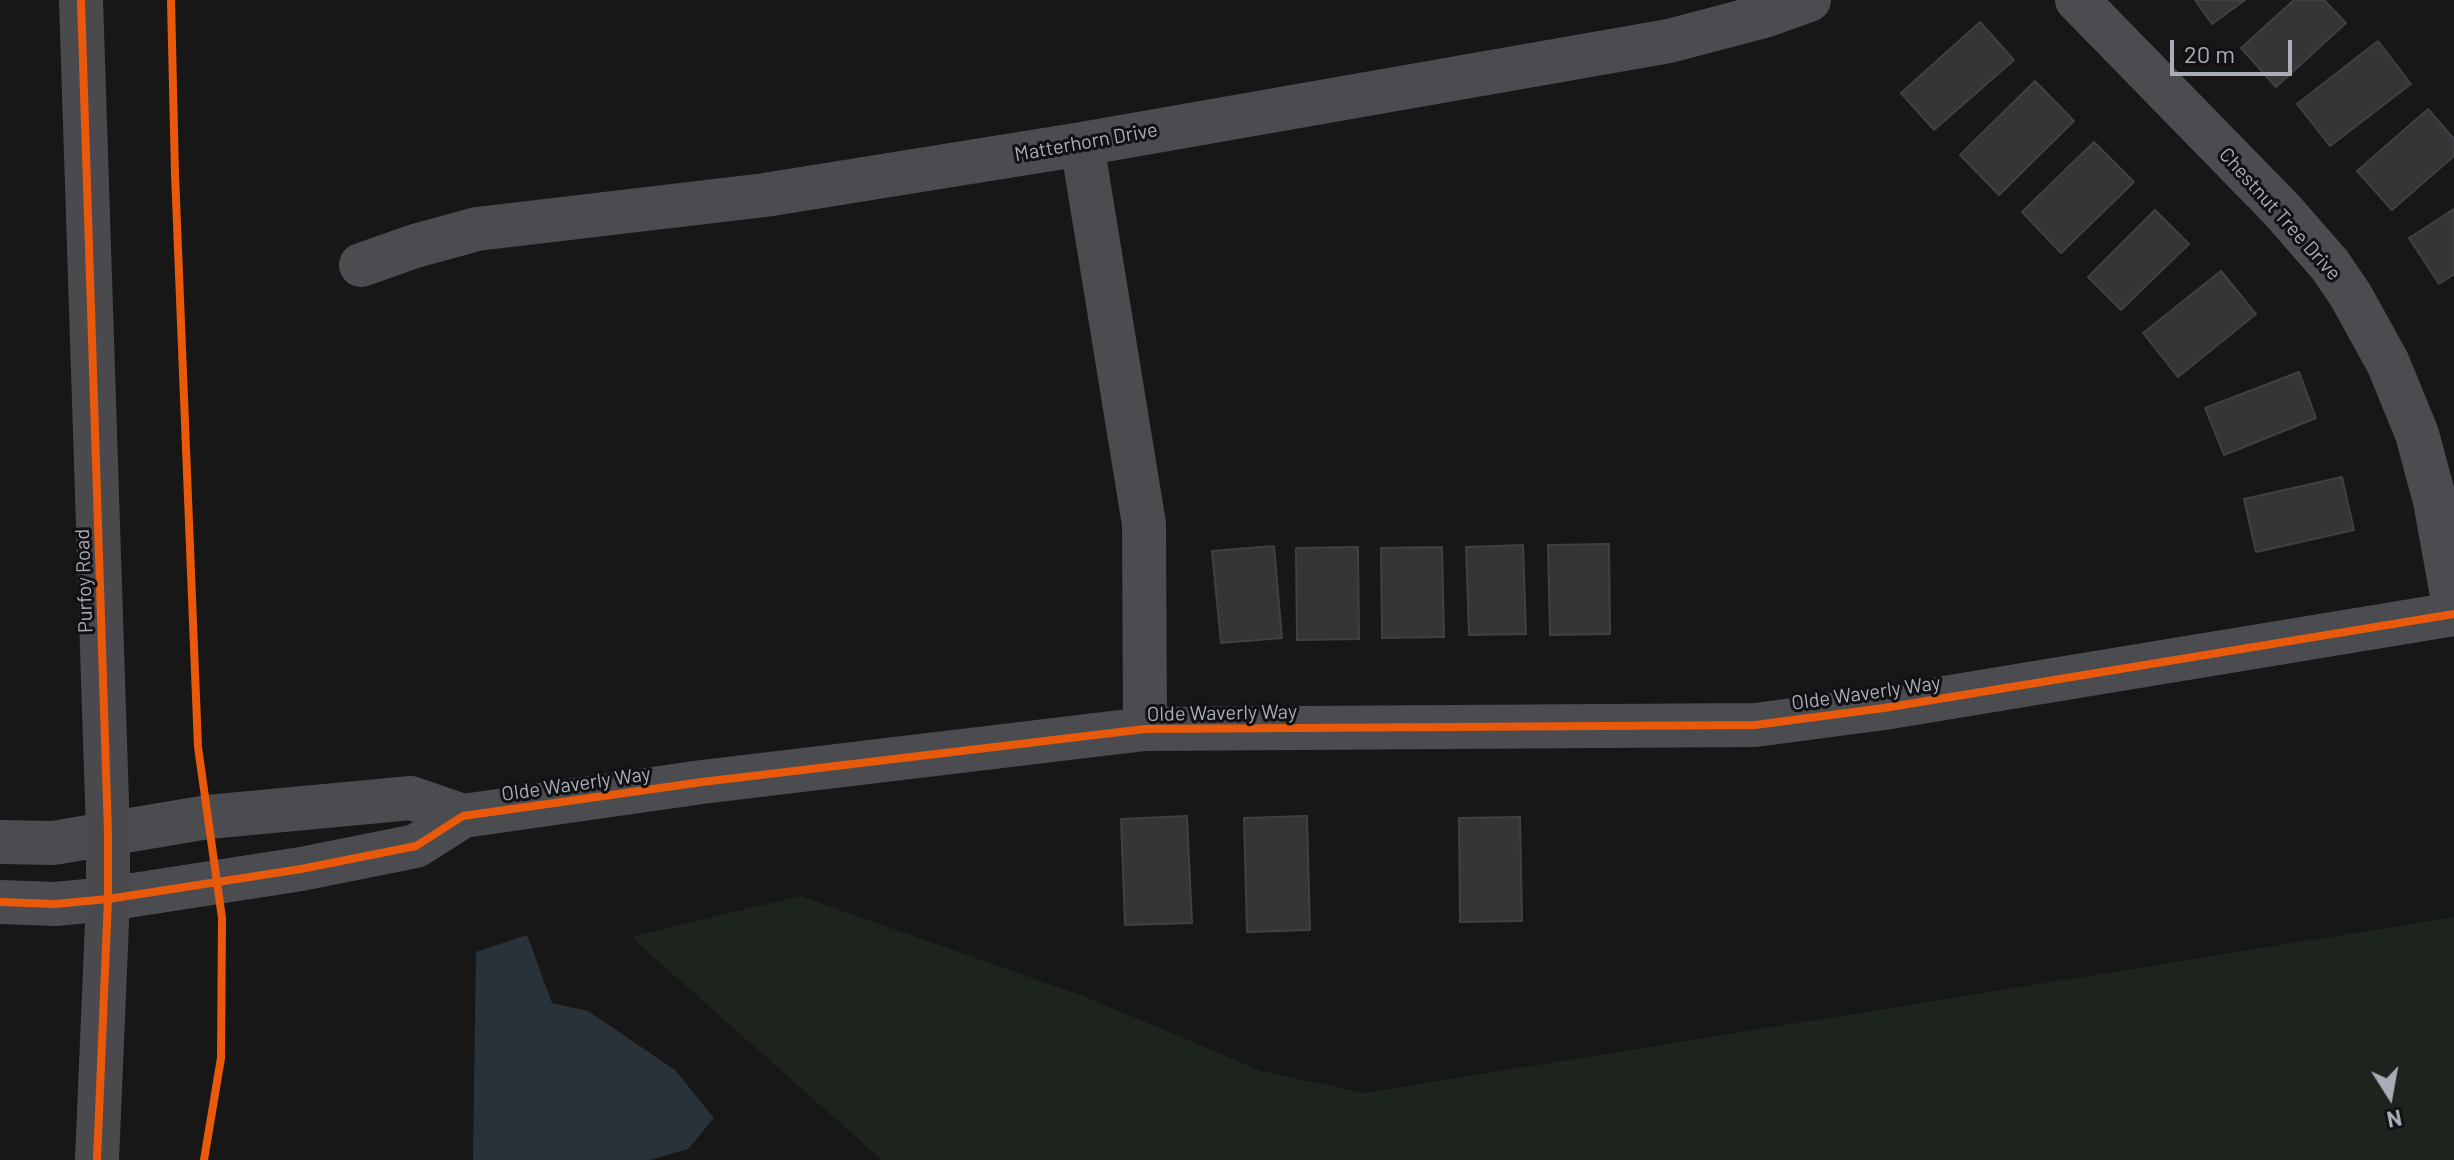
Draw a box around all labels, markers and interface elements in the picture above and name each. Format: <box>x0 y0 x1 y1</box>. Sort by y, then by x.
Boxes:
scale bar <box>2174 24 2296 74</box>
text: 20 m <box>2184 39 2235 68</box>
street label: Matterhorn Drive <box>1013 118 1159 166</box>
street label: Chestnut Tree Drive <box>2214 143 2346 285</box>
street label: Purfoy Road <box>70 528 98 634</box>
street label: Olde Waverly Way <box>1790 671 1942 715</box>
street label: Olde Waverly Way <box>1147 700 1297 726</box>
street label: Olde Waverly Way <box>500 762 652 806</box>
north arrow <box>2350 1056 2430 1136</box>
text: N <box>2385 1105 2404 1134</box>

